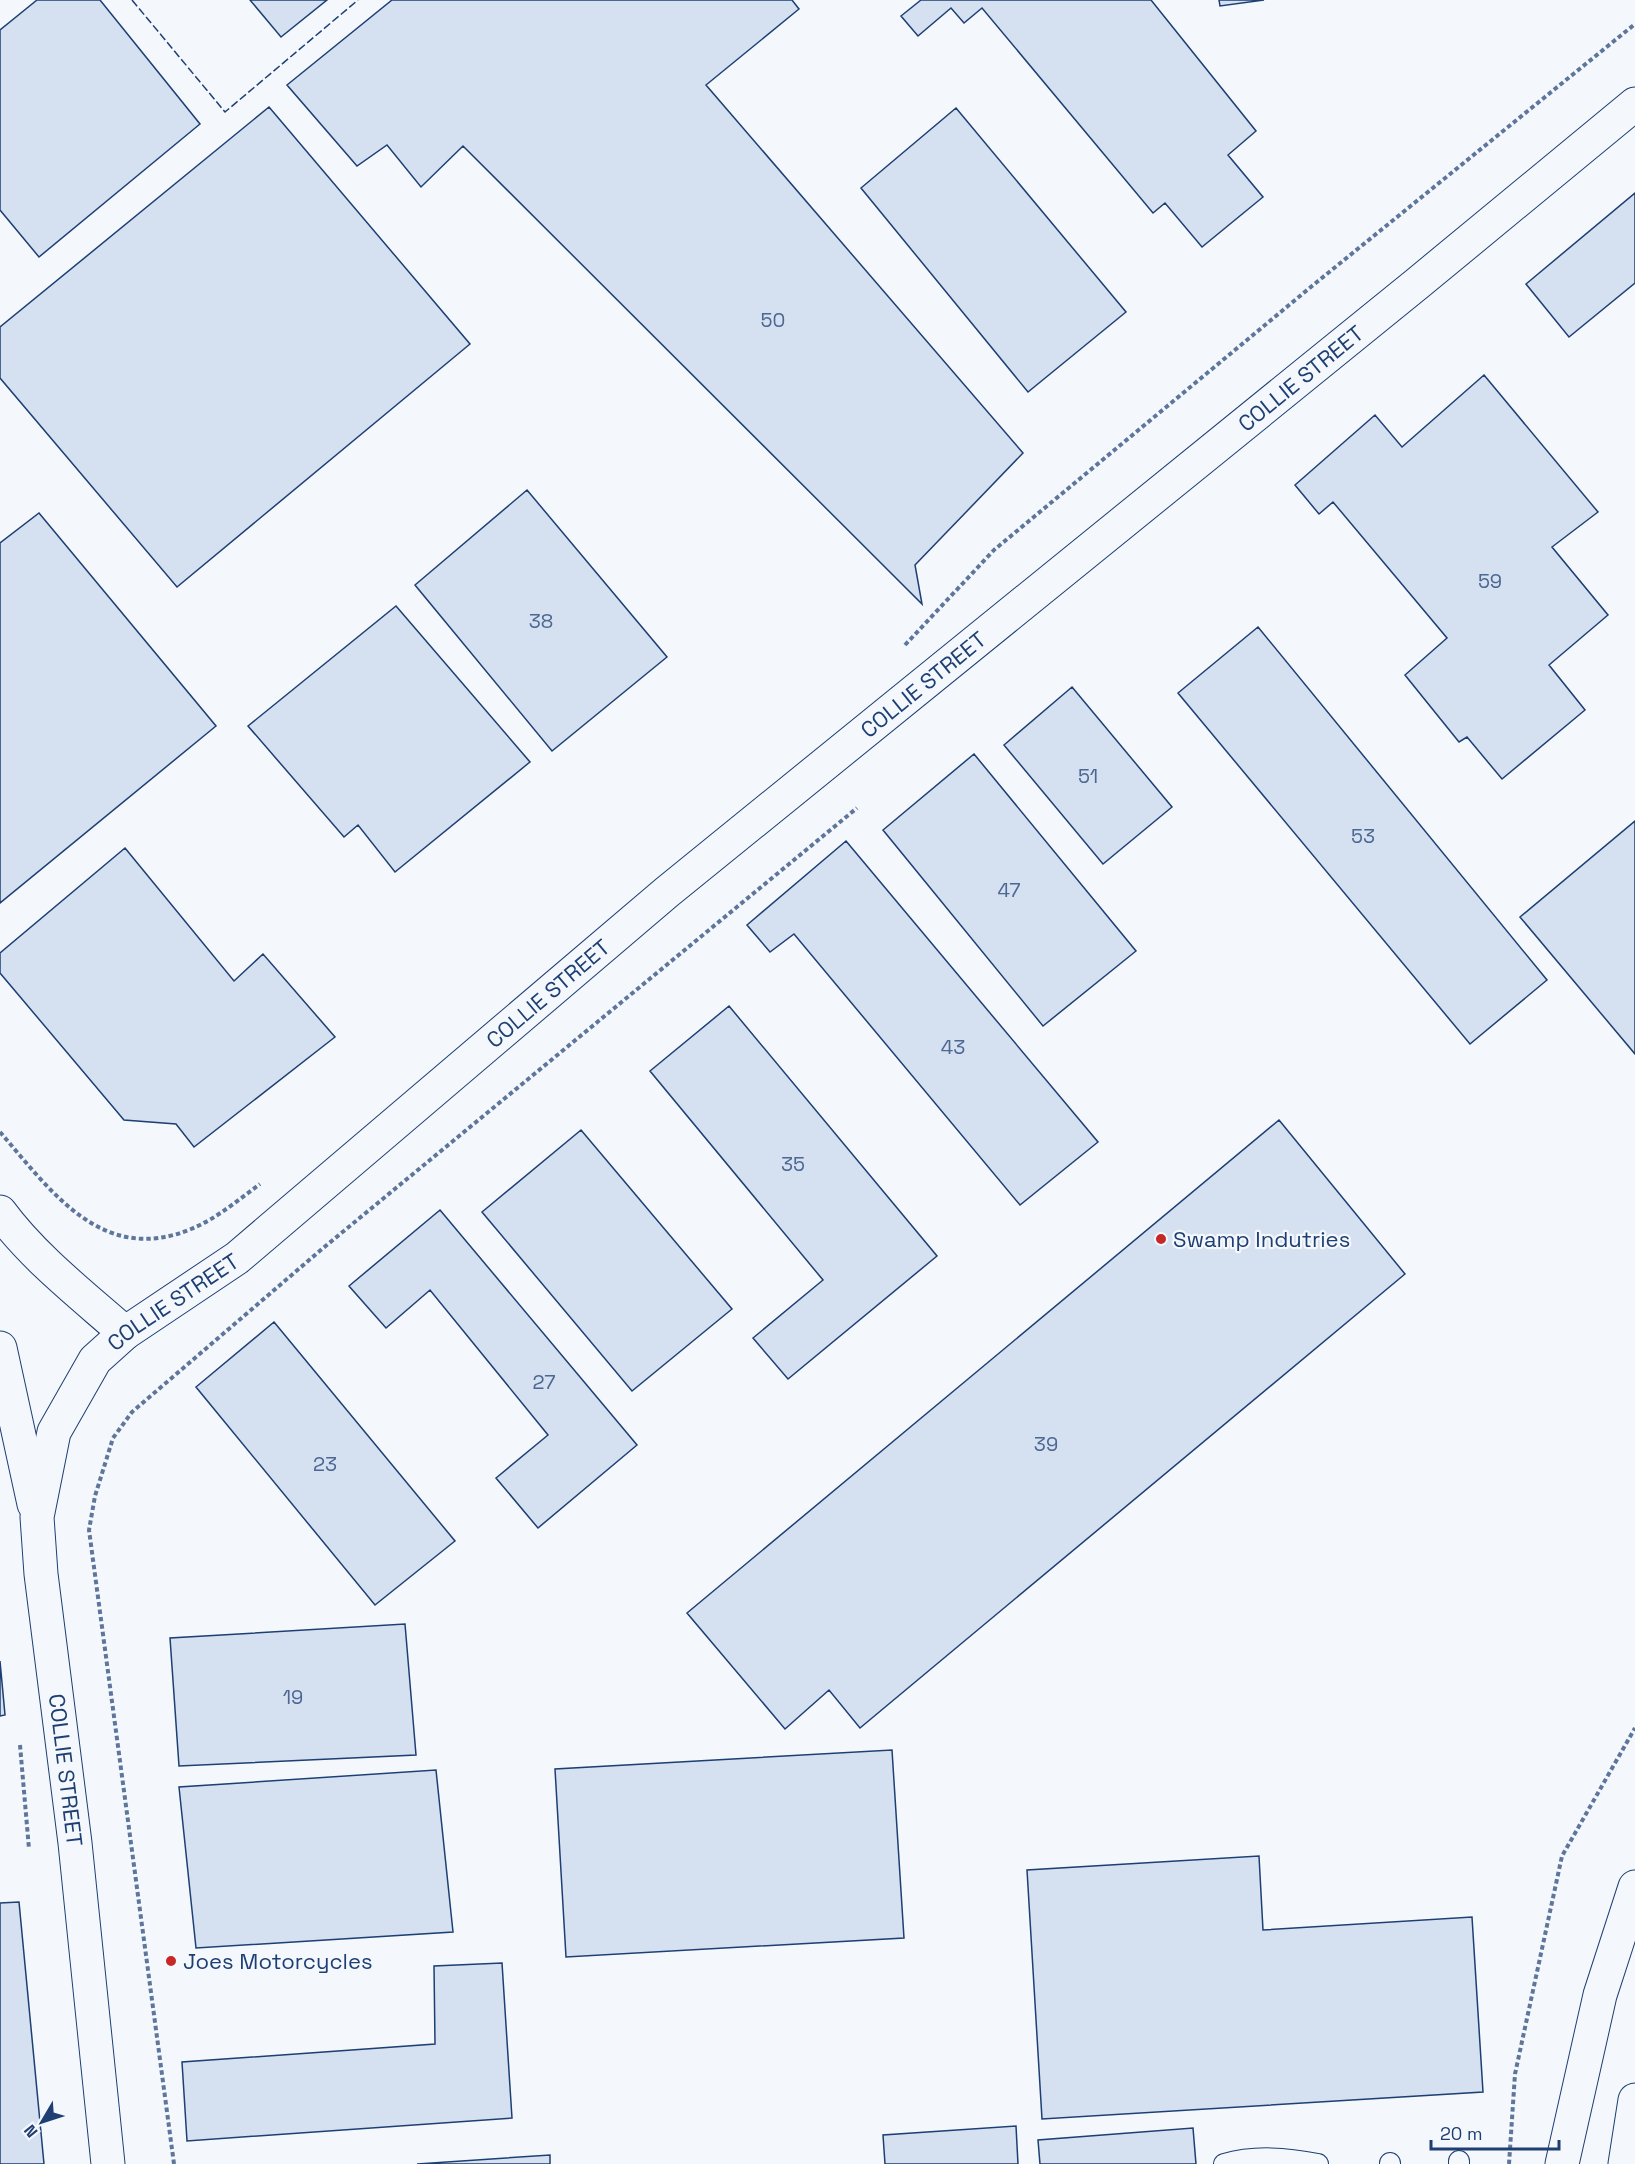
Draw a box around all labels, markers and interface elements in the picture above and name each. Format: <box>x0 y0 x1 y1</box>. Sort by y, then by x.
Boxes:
house number: 50 <box>761 307 785 333</box>
street label: COLLIE STREET <box>1232 319 1369 438</box>
house number: 59 <box>1478 568 1502 594</box>
house number: 38 <box>529 608 553 634</box>
street label: COLLIE STREET <box>855 625 992 744</box>
house number: 51 <box>1078 763 1098 789</box>
house number: 53 <box>1351 823 1375 849</box>
house number: 47 <box>997 877 1021 903</box>
street label: COLLIE STREET <box>480 933 616 1054</box>
house number: 43 <box>941 1034 965 1060</box>
house number: 35 <box>781 1151 805 1177</box>
place label: Swamp Indutries <box>1173 1225 1350 1253</box>
marker: Swamp Indutries <box>1154 1232 1168 1246</box>
street label: COLLIE STREET <box>101 1247 244 1357</box>
house number: 27 <box>532 1369 556 1395</box>
house number: 39 <box>1034 1431 1058 1457</box>
house number: 23 <box>313 1451 337 1477</box>
house number: 19 <box>283 1684 303 1710</box>
street label: COLLIE STREET <box>43 1692 89 1848</box>
place label: Joes Motorcycles <box>183 1947 373 1975</box>
marker: Joes Motorcycles <box>164 1954 178 1968</box>
north arrow <box>12 2092 72 2152</box>
scale bar <box>1431 2113 1558 2151</box>
text: N <box>19 2120 42 2142</box>
text: 20 m <box>1440 2122 1483 2145</box>

